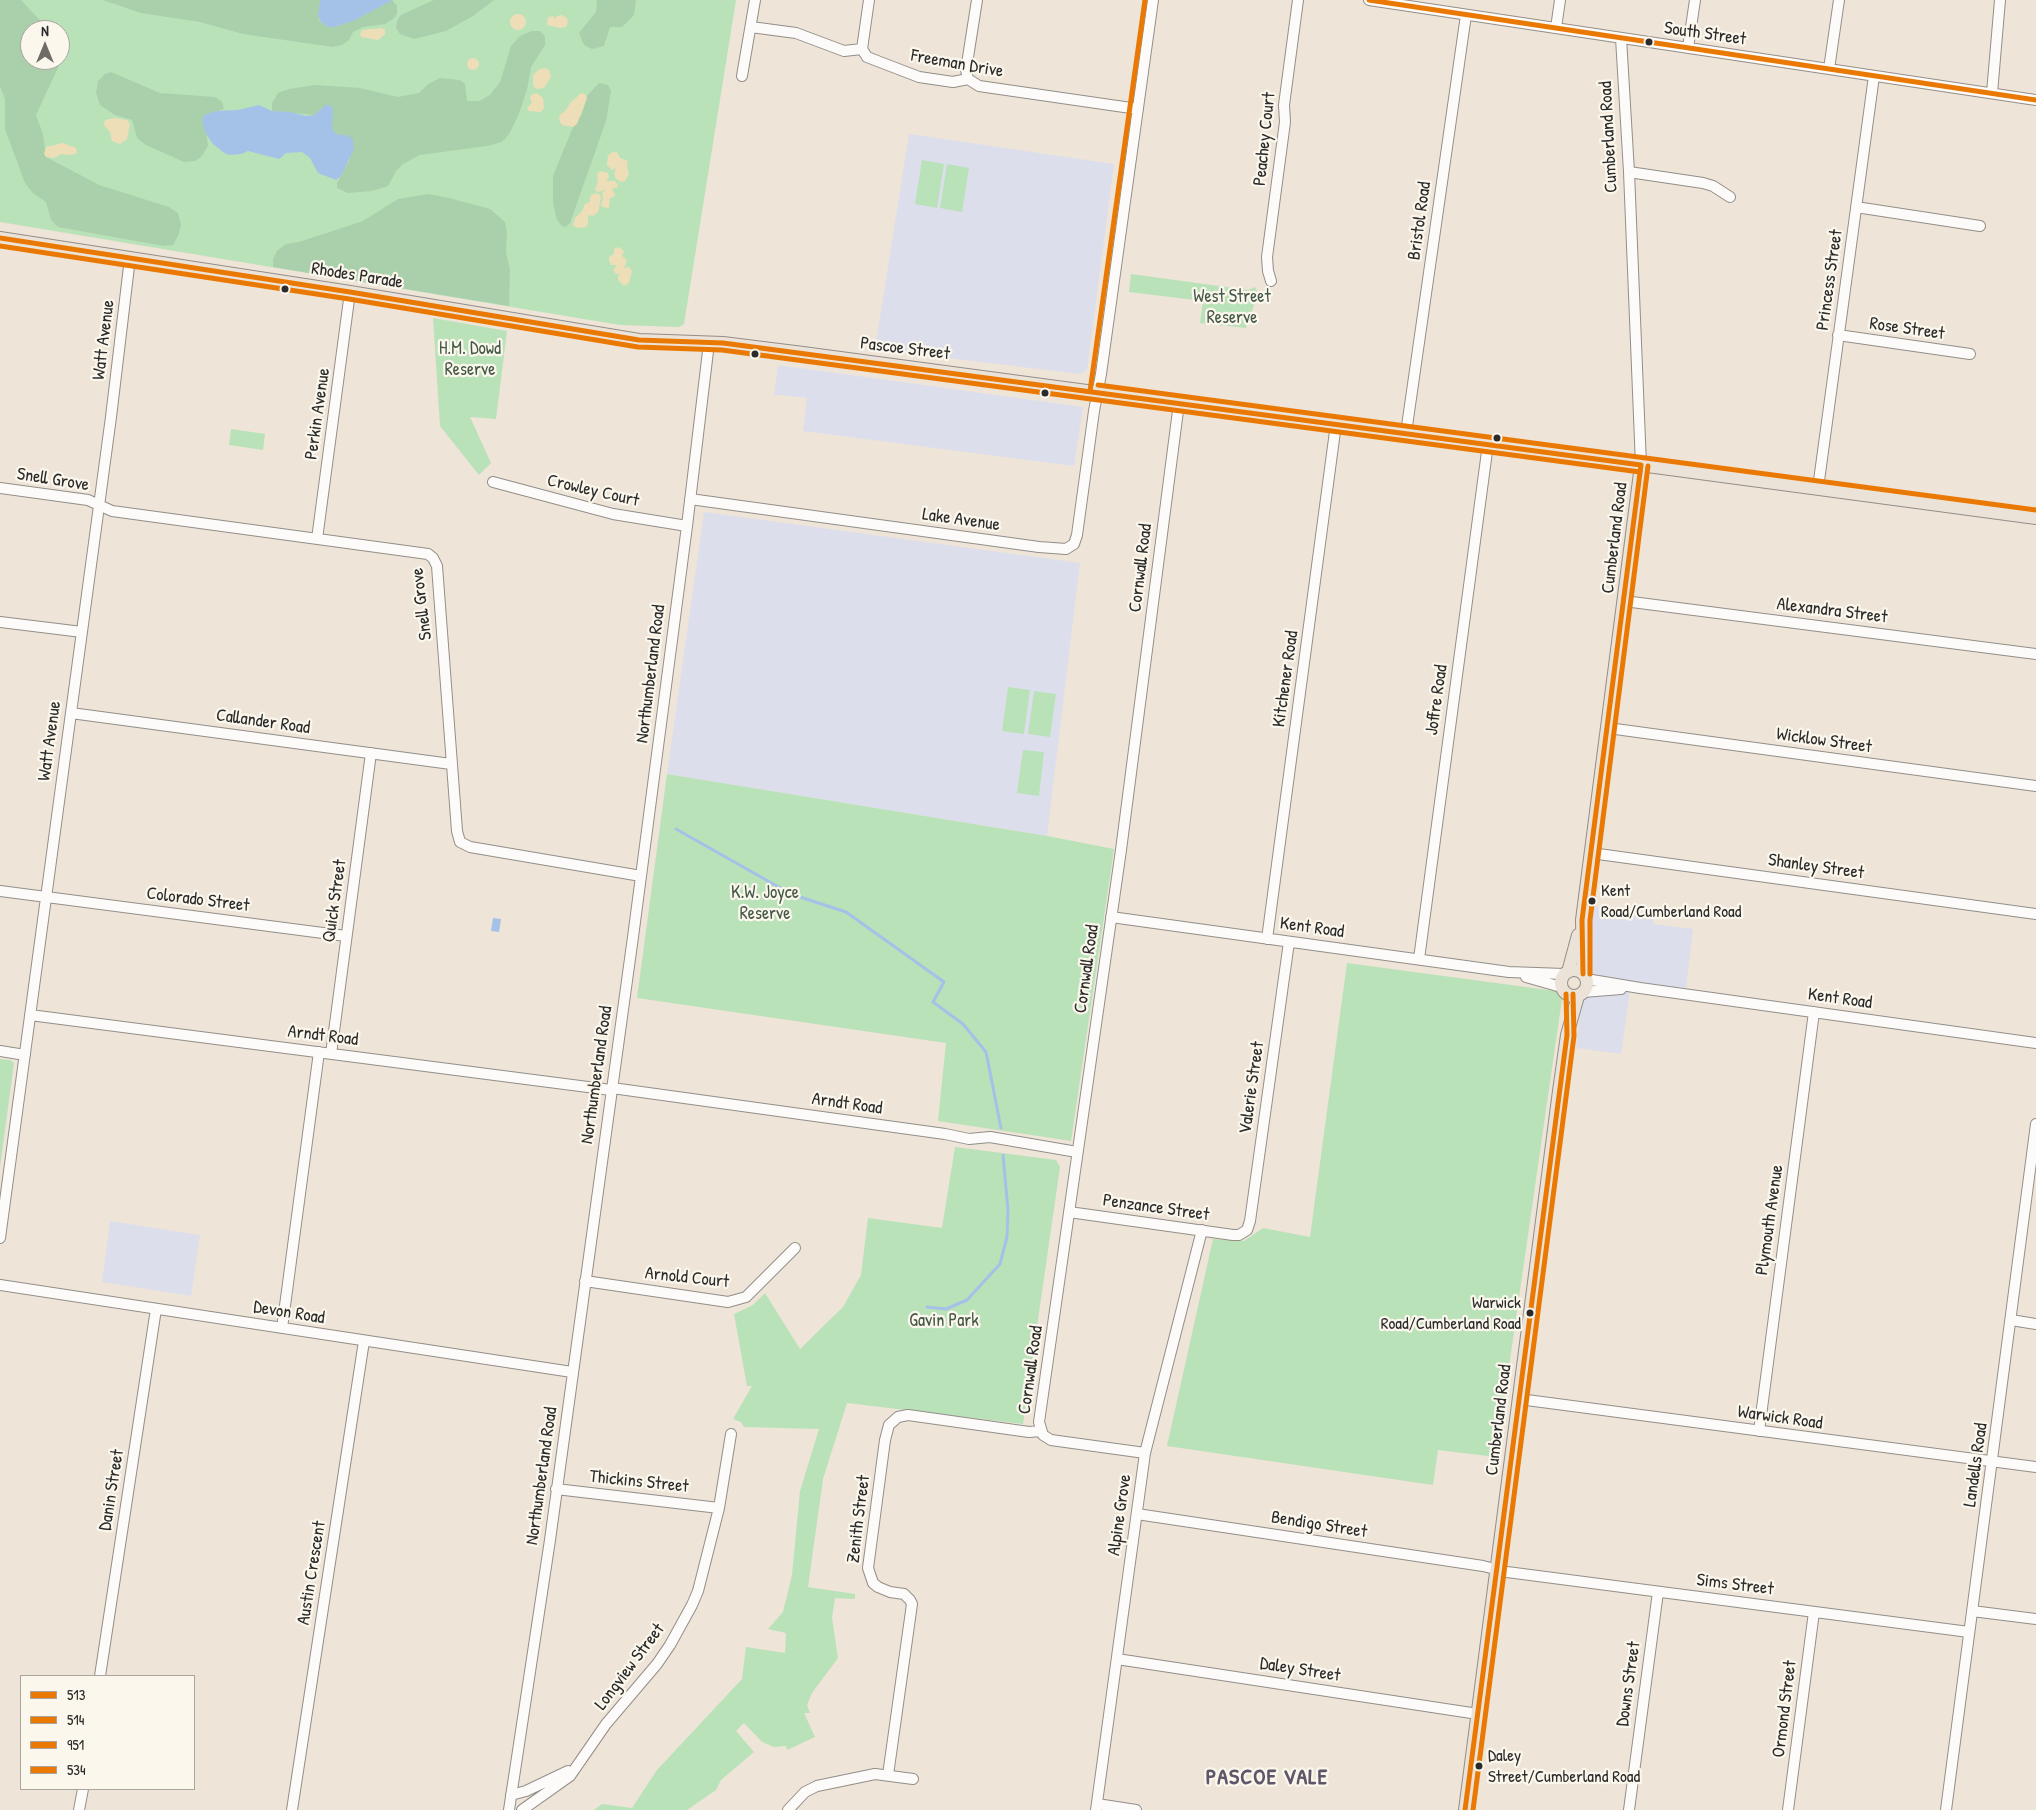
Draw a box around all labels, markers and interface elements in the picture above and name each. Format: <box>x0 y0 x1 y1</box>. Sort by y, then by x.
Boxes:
street label: South Street <box>1663 18 1747 50</box>
north arrow <box>20 20 70 70</box>
text: N <box>41 21 49 40</box>
unlabelled marker <box>1644 37 1654 47</box>
street label: Freeman Drive <box>909 45 1005 83</box>
street label: Cumberland Road <box>1595 81 1623 193</box>
street label: Peachey Court <box>1249 91 1281 187</box>
street label: Bristol Road <box>1404 180 1436 262</box>
street label: Princess Street <box>1812 228 1848 332</box>
street label: Rhodes Parade <box>310 258 404 294</box>
unlabelled marker <box>280 284 290 294</box>
park label: West Street Reserve <box>1193 286 1271 328</box>
street label: Watt Avenue <box>88 299 120 381</box>
street label: Rose Street <box>1868 313 1946 345</box>
street label: Pascoe Street <box>859 333 951 365</box>
park label: H.M. Dowd Reserve <box>439 338 501 380</box>
unlabelled marker <box>750 349 760 359</box>
street label: Perkin Avenue <box>301 367 335 461</box>
unlabelled marker <box>1040 388 1050 398</box>
unlabelled marker <box>1492 433 1502 443</box>
street label: Snell Grove <box>15 464 91 496</box>
street label: Crowley Court <box>545 470 641 512</box>
street label: Cumberland Road <box>1597 481 1633 595</box>
street label: Lake Avenue <box>921 504 1001 536</box>
street label: Cornwall Road <box>1125 523 1157 613</box>
street label: Snell Grove <box>407 567 437 641</box>
street label: Alexandra Street <box>1776 594 1888 628</box>
street label: Northumberland Road <box>632 604 670 744</box>
street label: Kitchener Road <box>1269 629 1303 729</box>
street label: Joffre Road <box>1421 663 1453 737</box>
street label: Watt Avenue <box>34 700 66 782</box>
street label: Callander Road <box>215 705 311 739</box>
street label: Wicklow Street <box>1775 724 1873 758</box>
street label: Shanley Street <box>1767 850 1865 884</box>
street label: Quick Street <box>318 858 352 944</box>
place label: Kent Road/Cumberland Road <box>1601 881 1741 921</box>
park label: K.W. Joyce Reserve <box>731 882 799 924</box>
street label: Colorado Street <box>145 883 251 917</box>
marker: Kent Road/Cumberland Road <box>1587 896 1597 906</box>
street label: Kent Road <box>1279 913 1345 943</box>
street label: Cornwall Road <box>1070 923 1104 1015</box>
street label: Kent Road <box>1807 984 1873 1014</box>
street label: Northumberland Road <box>577 1005 617 1145</box>
street label: Arndt Road <box>287 1021 359 1051</box>
street label: Valerie Street <box>1235 1040 1269 1136</box>
street label: Arndt Road <box>810 1088 884 1120</box>
street label: Plymouth Avenue <box>1752 1163 1788 1277</box>
street label: Penzance Street <box>1101 1190 1211 1226</box>
street label: Arnold Court <box>644 1263 730 1293</box>
place label: Warwick Road/Cumberland Road <box>1381 1293 1521 1333</box>
street label: Devon Road <box>252 1297 326 1329</box>
marker: Warwick Road/Cumberland Road <box>1525 1308 1535 1318</box>
park label: Gavin Park <box>909 1310 979 1332</box>
street label: Cornwall Road <box>1014 1324 1048 1416</box>
street label: Cumberland Road <box>1481 1363 1517 1477</box>
street label: Warwick Road <box>1736 1401 1824 1435</box>
street label: Northumberland Road <box>522 1406 562 1546</box>
street label: Landells Road <box>1959 1422 1993 1508</box>
street label: Danin Street <box>95 1448 129 1532</box>
street label: Thickins Street <box>588 1466 690 1498</box>
street label: Alpine Grove <box>1104 1473 1136 1557</box>
street label: Zenith Street <box>843 1474 875 1564</box>
street label: Bendigo Street <box>1270 1507 1368 1543</box>
street label: Austin Crescent <box>293 1520 331 1626</box>
street label: Sims Street <box>1695 1570 1775 1600</box>
street label: Longview Street <box>590 1619 670 1715</box>
street label: Downs Street <box>1612 1640 1646 1728</box>
street label: Daley Street <box>1258 1653 1342 1687</box>
street label: Ormond Street <box>1768 1659 1802 1759</box>
legend <box>20 1675 195 1790</box>
text: 513 <box>67 1684 86 1705</box>
text: 514 <box>67 1709 84 1730</box>
text: 951 <box>67 1734 84 1755</box>
place label: Daley Street/Cumberland Road <box>1488 1746 1640 1786</box>
text: 534 <box>67 1759 86 1780</box>
marker: Daley Street/Cumberland Road <box>1474 1761 1484 1771</box>
district label: PASCOE VALE <box>1204 1765 1330 1791</box>

